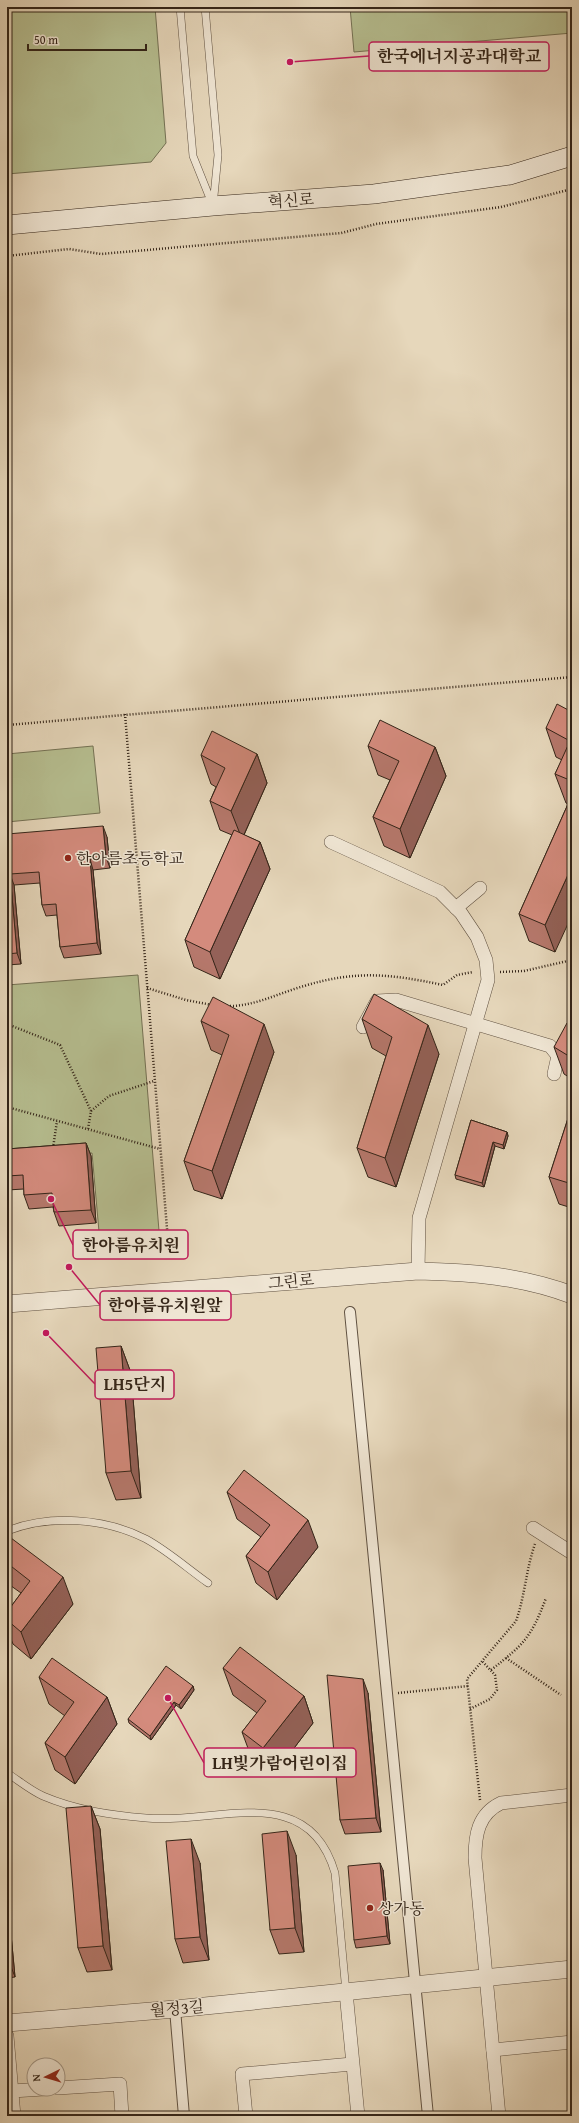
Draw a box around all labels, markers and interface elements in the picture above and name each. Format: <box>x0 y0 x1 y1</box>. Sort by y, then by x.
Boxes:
scale bar <box>28 26 146 52</box>
text: 50 m <box>34 31 58 48</box>
callout: 한국에너지공과대학교 <box>369 42 549 71</box>
text: 한국에너지공과대학교 <box>377 43 542 68</box>
street label: 혁신로 <box>267 186 316 214</box>
place label: 한아름초등학교 <box>76 846 184 870</box>
marker: 한아름초등학교 <box>63 853 73 863</box>
callout: 한아름유치원 <box>73 1230 188 1259</box>
text: 한아름유치원 <box>82 1232 180 1257</box>
street label: 그린로 <box>267 1267 316 1295</box>
callout: 한아름유치원앞 <box>100 1291 231 1320</box>
text: 한아름유치원앞 <box>108 1292 223 1317</box>
callout: LH5단지 <box>95 1370 174 1399</box>
text: LH5단지 <box>104 1371 166 1396</box>
callout: LH빛가람어린이집 <box>204 1748 356 1777</box>
text: LH빛가람어린이집 <box>212 1750 348 1775</box>
place label: 상가동 <box>378 1896 425 1920</box>
marker: 상가동 <box>365 1903 375 1913</box>
street label: 월정3길 <box>149 1994 205 2022</box>
north arrow <box>26 2057 66 2097</box>
text: N <box>28 2073 44 2082</box>

